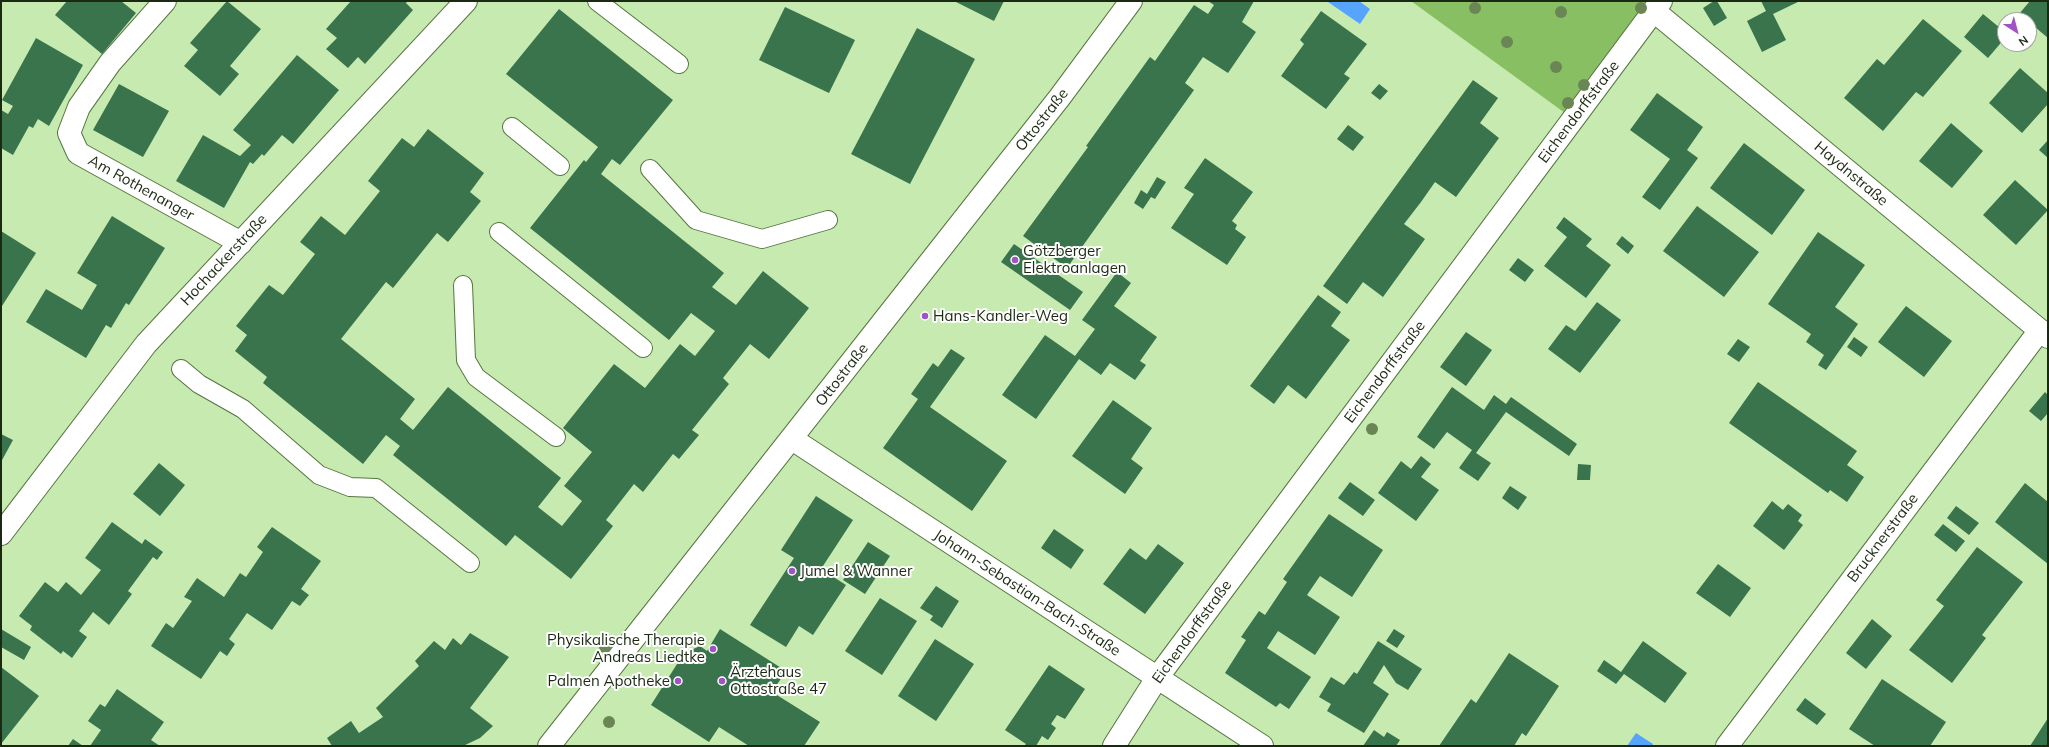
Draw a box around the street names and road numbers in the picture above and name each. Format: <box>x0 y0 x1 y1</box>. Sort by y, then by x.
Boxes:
street label: Eichendorffstraße <box>1535 57 1623 167</box>
street label: Ottostraße <box>1012 85 1072 155</box>
street label: Haydnstraße <box>1810 138 1892 210</box>
street label: Am Rothenanger <box>85 151 197 225</box>
street label: Hochackerstraße <box>177 211 271 309</box>
street label: Eichendorffstraße <box>1341 317 1429 427</box>
street label: Ottostraße <box>812 340 872 410</box>
street label: Brucknerstraße <box>1844 490 1922 586</box>
street label: Johann-Sebastian-Bach-Straße <box>930 526 1124 660</box>
street label: Eichendorffstraße <box>1148 577 1236 687</box>

